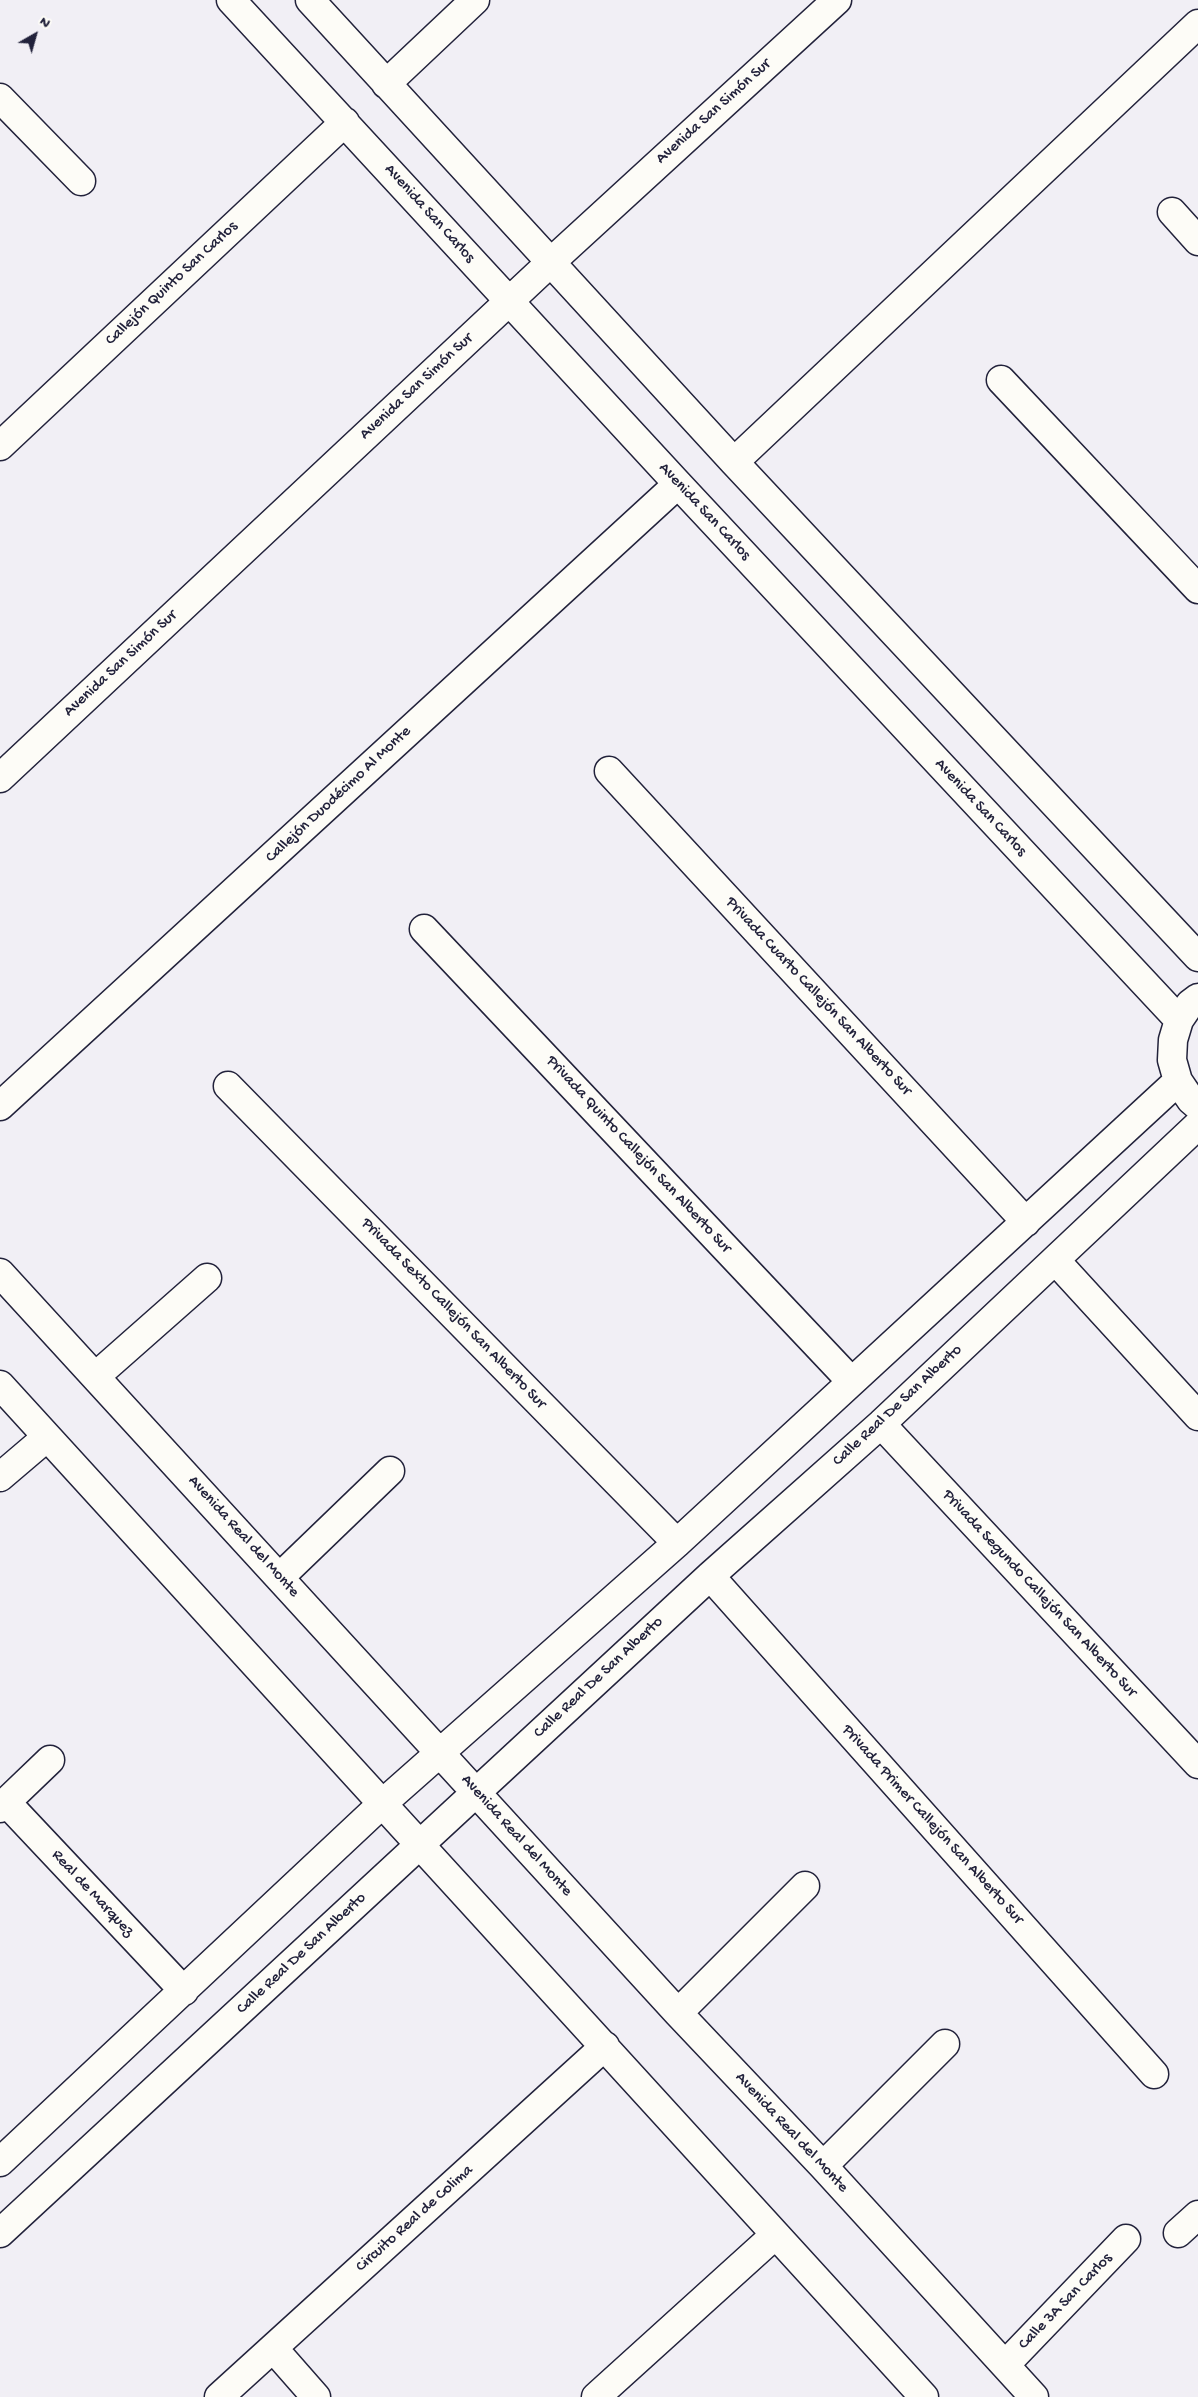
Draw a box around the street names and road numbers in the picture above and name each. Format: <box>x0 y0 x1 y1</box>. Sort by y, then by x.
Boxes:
street label: Avenida San Simón Sur <box>653 55 775 169</box>
street label: Avenida San Carlos <box>380 161 478 267</box>
street label: Callejón Quinto San Carlos <box>102 218 242 350</box>
street label: Avenida San Simón Sur <box>356 329 478 445</box>
street label: Avenida San Carlos <box>654 459 754 565</box>
street label: Avenida San Simón Sur <box>60 606 182 722</box>
street label: Callejón Duodécimo Al Monte <box>262 723 416 867</box>
street label: Avenida San Carlos <box>930 755 1030 861</box>
street label: Privada Cuarto Callejón San Alberto Sur <box>721 894 915 1100</box>
street label: Privada Quinto Callejón San Alberto Sur <box>541 1052 735 1258</box>
street label: Privada Sexto Callejón San Alberto Sur <box>356 1214 550 1414</box>
street label: Calle Real De San Alberto <box>829 1341 967 1471</box>
street label: Avenida Real del Monte <box>183 1472 303 1602</box>
street label: Privada Segundo Callejón San Alberto Sur <box>938 1486 1140 1702</box>
street label: Calle Real De San Alberto <box>530 1613 668 1743</box>
street label: Privada Primer Callejón San Alberto Sur <box>837 1721 1027 1929</box>
street label: Avenida Real del Monte <box>456 1771 576 1901</box>
street label: Real de Marquez <box>47 1846 137 1942</box>
street label: Calle Real De San Alberto <box>233 1889 371 2019</box>
street label: Avenida Real del Monte <box>730 2069 852 2197</box>
street label: Circuito Real de Colima <box>352 2161 478 2277</box>
street label: Calle 3A San Carlos <box>1015 2250 1117 2354</box>

